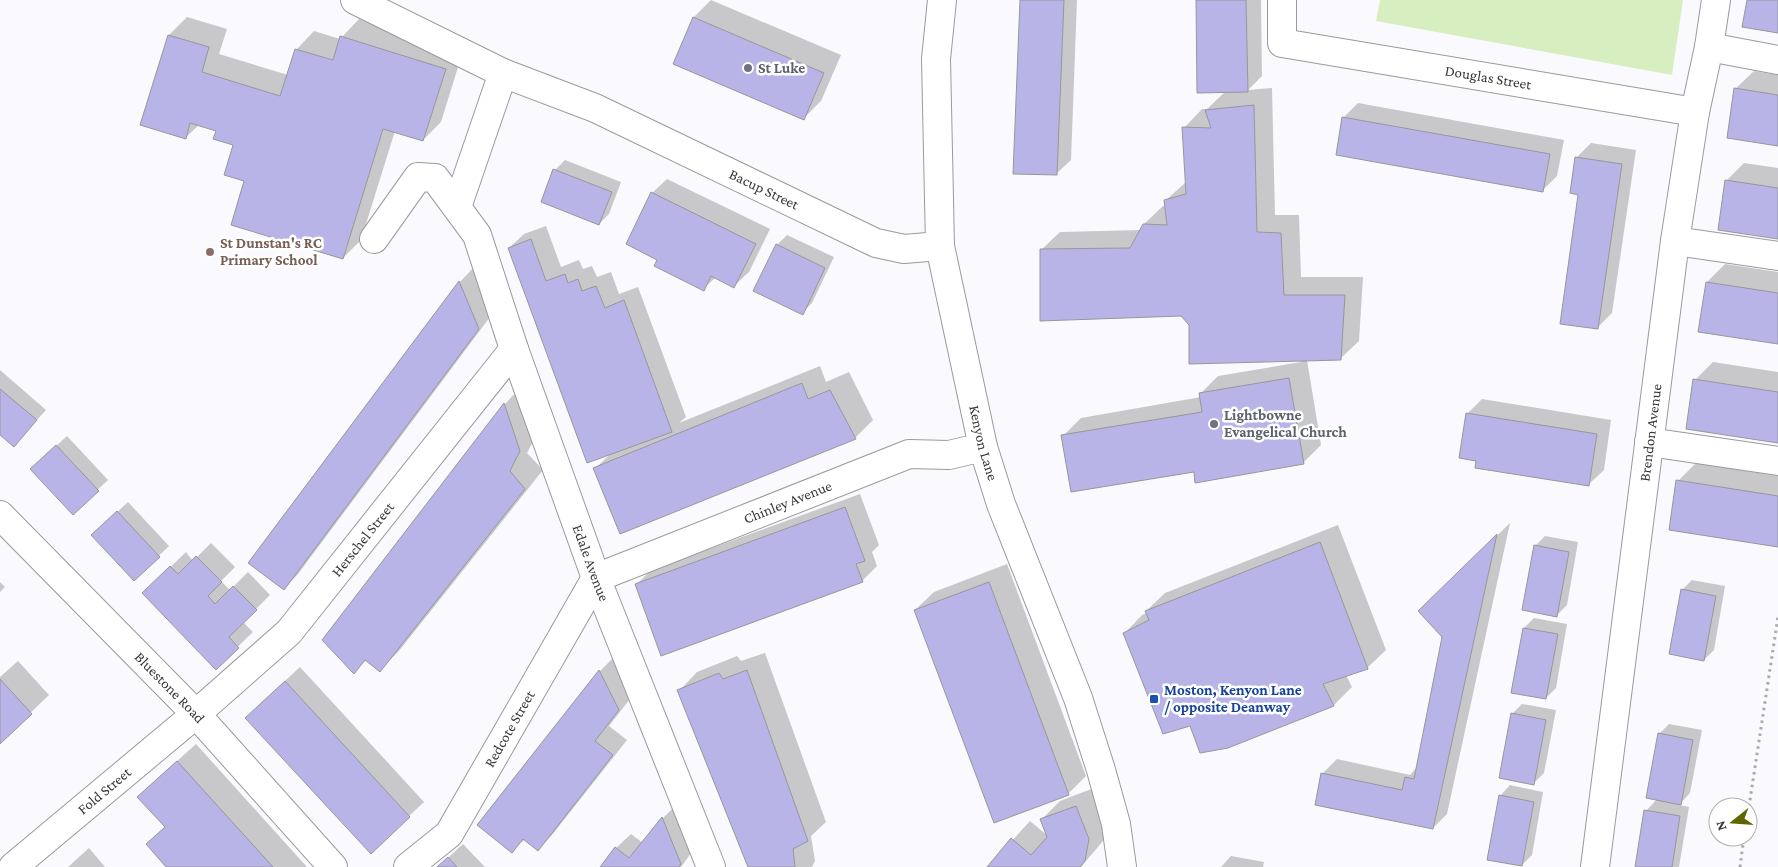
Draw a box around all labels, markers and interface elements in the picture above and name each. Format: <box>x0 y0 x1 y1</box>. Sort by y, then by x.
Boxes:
place label: St Luke <box>758 60 805 76</box>
marker: St Luke <box>742 62 754 74</box>
street label: Douglas Street <box>1444 62 1534 93</box>
street label: Bacup Street <box>727 166 802 213</box>
place label: St Dunstan's RC Primary School <box>220 235 322 268</box>
marker: St Dunstan's RC Primary School <box>204 246 216 258</box>
street label: Brendon Avenue <box>1636 382 1665 482</box>
street label: Kenyon Lane <box>966 404 1001 483</box>
place label: Lightbowne Evangelical Church <box>1224 407 1347 440</box>
marker: Lightbowne Evangelical Church <box>1208 418 1220 430</box>
street label: Chinley Avenue <box>741 477 834 527</box>
street label: Herschel Street <box>328 498 398 580</box>
street label: Edale Avenue <box>570 522 613 604</box>
street label: Bluestone Road <box>132 649 208 726</box>
place label: Moston, Kenyon Lane / opposite Deanway <box>1164 682 1302 715</box>
street label: Redcote Street <box>481 687 538 770</box>
marker: Moston, Kenyon Lane / opposite Deanway <box>1148 693 1160 705</box>
street label: Fold Street <box>74 763 135 817</box>
north arrow <box>1708 797 1758 847</box>
text: N <box>1711 818 1730 833</box>

